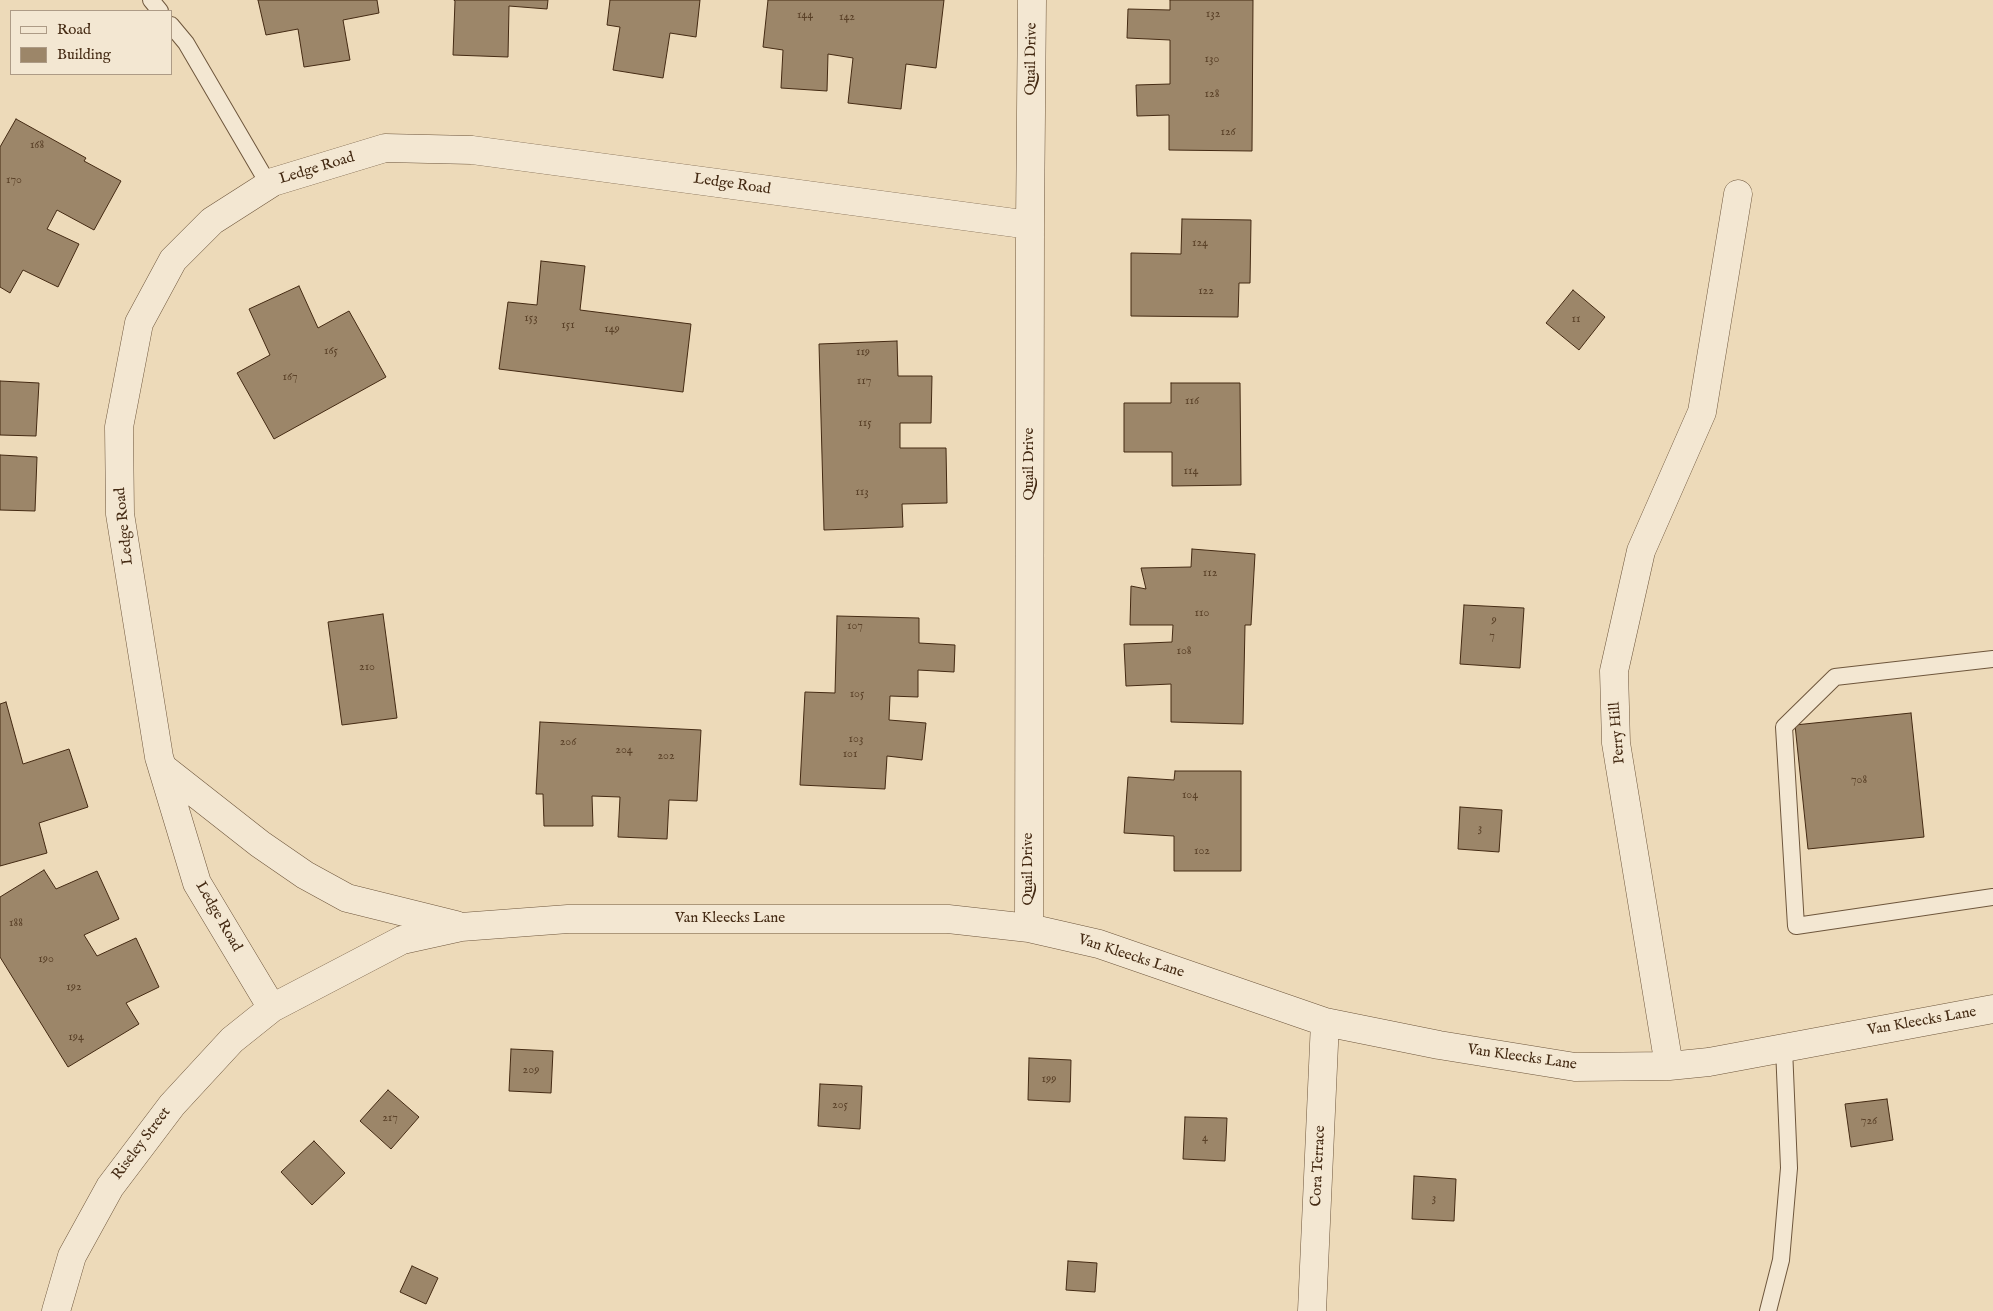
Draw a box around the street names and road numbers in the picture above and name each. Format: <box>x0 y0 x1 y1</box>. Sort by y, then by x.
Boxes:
street label: Quail Drive <box>1022 22 1042 96</box>
street label: Ledge Road <box>277 149 357 189</box>
street label: Ledge Road <box>692 171 772 199</box>
street label: Quail Drive <box>1021 428 1039 500</box>
street label: Ledge Road <box>112 486 138 566</box>
street label: Perry Hill <box>1606 701 1630 765</box>
street label: Quail Drive <box>1020 833 1038 905</box>
street label: Ledge Road <box>191 879 245 955</box>
street label: Van Kleecks Lane <box>675 910 785 928</box>
street label: Van Kleecks Lane <box>1076 931 1186 983</box>
street label: Van Kleecks Lane <box>1866 1004 1978 1040</box>
street label: Van Kleecks Lane <box>1466 1041 1578 1075</box>
street label: Riseley Street <box>109 1104 175 1184</box>
street label: Cora Terrace <box>1308 1125 1330 1207</box>

